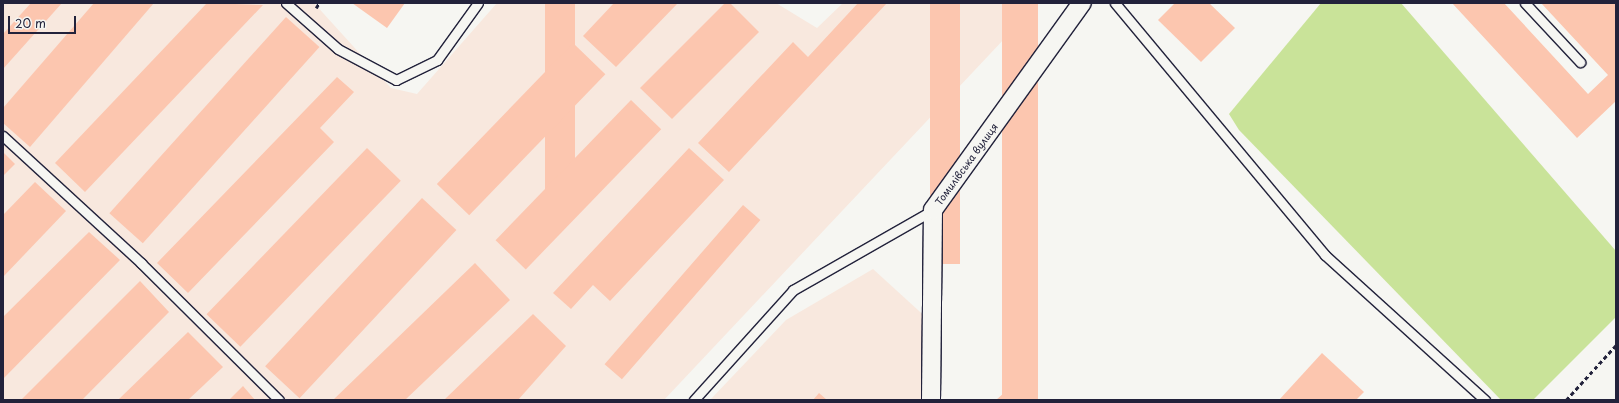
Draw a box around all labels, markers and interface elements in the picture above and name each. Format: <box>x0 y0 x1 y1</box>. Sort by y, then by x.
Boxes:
scale bar <box>10 8 78 34</box>
text: 20 m <box>15 14 46 32</box>
street label: Томилівська вулиця <box>932 120 1000 208</box>

